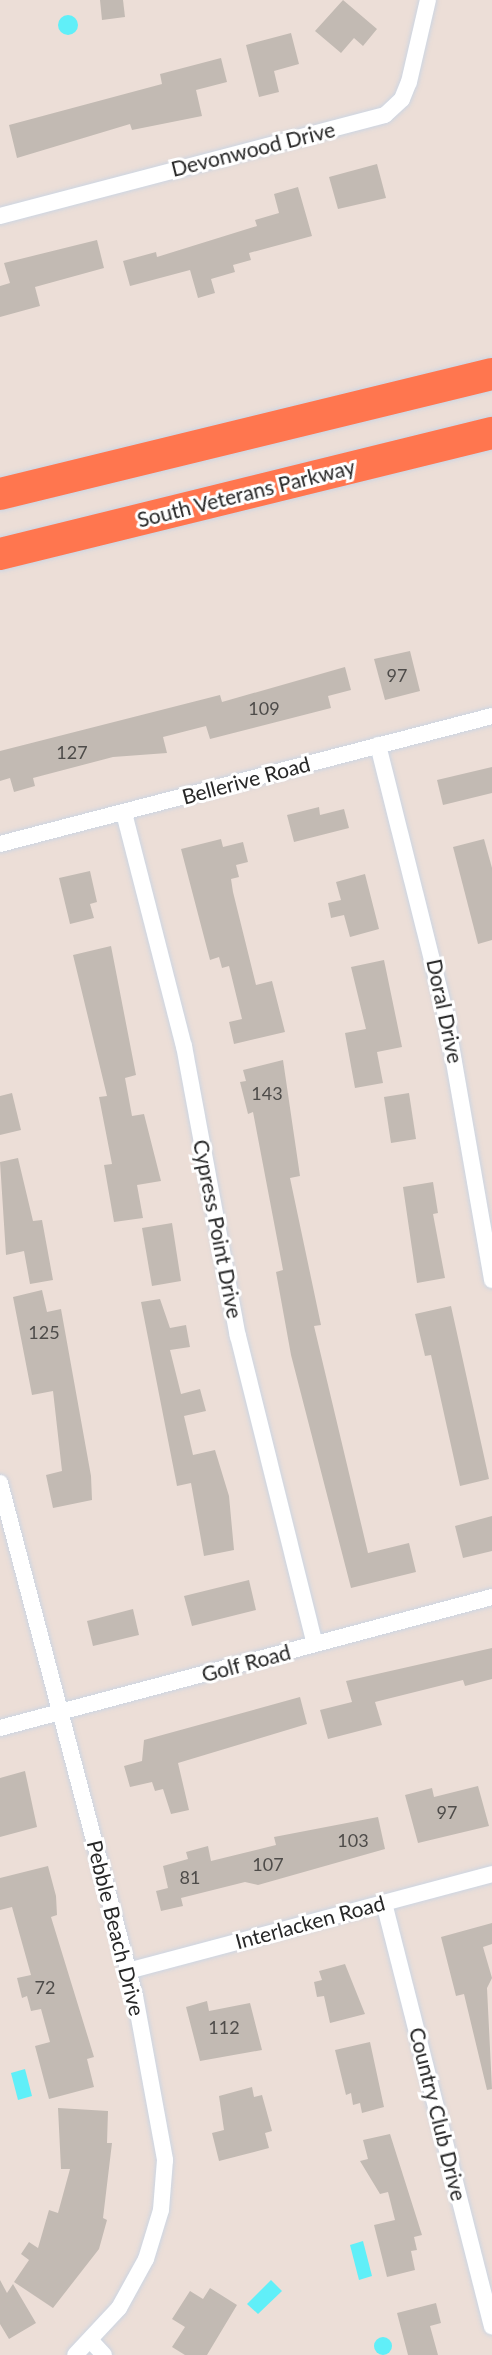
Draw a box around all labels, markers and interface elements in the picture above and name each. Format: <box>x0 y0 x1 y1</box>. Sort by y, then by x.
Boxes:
street label: Devonwood Drive <box>168 116 338 182</box>
street label: South Veterans Parkway <box>134 454 358 532</box>
house number: 97 <box>387 664 407 686</box>
house number: 109 <box>248 697 280 719</box>
house number: 127 <box>56 741 88 763</box>
street label: Bellerive Road <box>179 751 313 809</box>
street label: Doral Drive <box>422 957 468 1065</box>
house number: 143 <box>251 1082 283 1104</box>
street label: Cypress Point Drive <box>188 1137 248 1321</box>
house number: 125 <box>28 1321 60 1343</box>
street label: Golf Road <box>199 1639 293 1687</box>
house number: 97 <box>437 1801 457 1823</box>
house number: 103 <box>337 1829 369 1851</box>
street label: Pebble Beach Drive <box>82 1838 150 2018</box>
house number: 107 <box>252 1853 284 1875</box>
house number: 81 <box>180 1866 200 1888</box>
street label: Interlacken Road <box>232 1890 388 1954</box>
house number: 72 <box>35 1976 55 1998</box>
house number: 112 <box>208 2016 240 2038</box>
street label: Country Club Drive <box>404 2024 472 2204</box>

